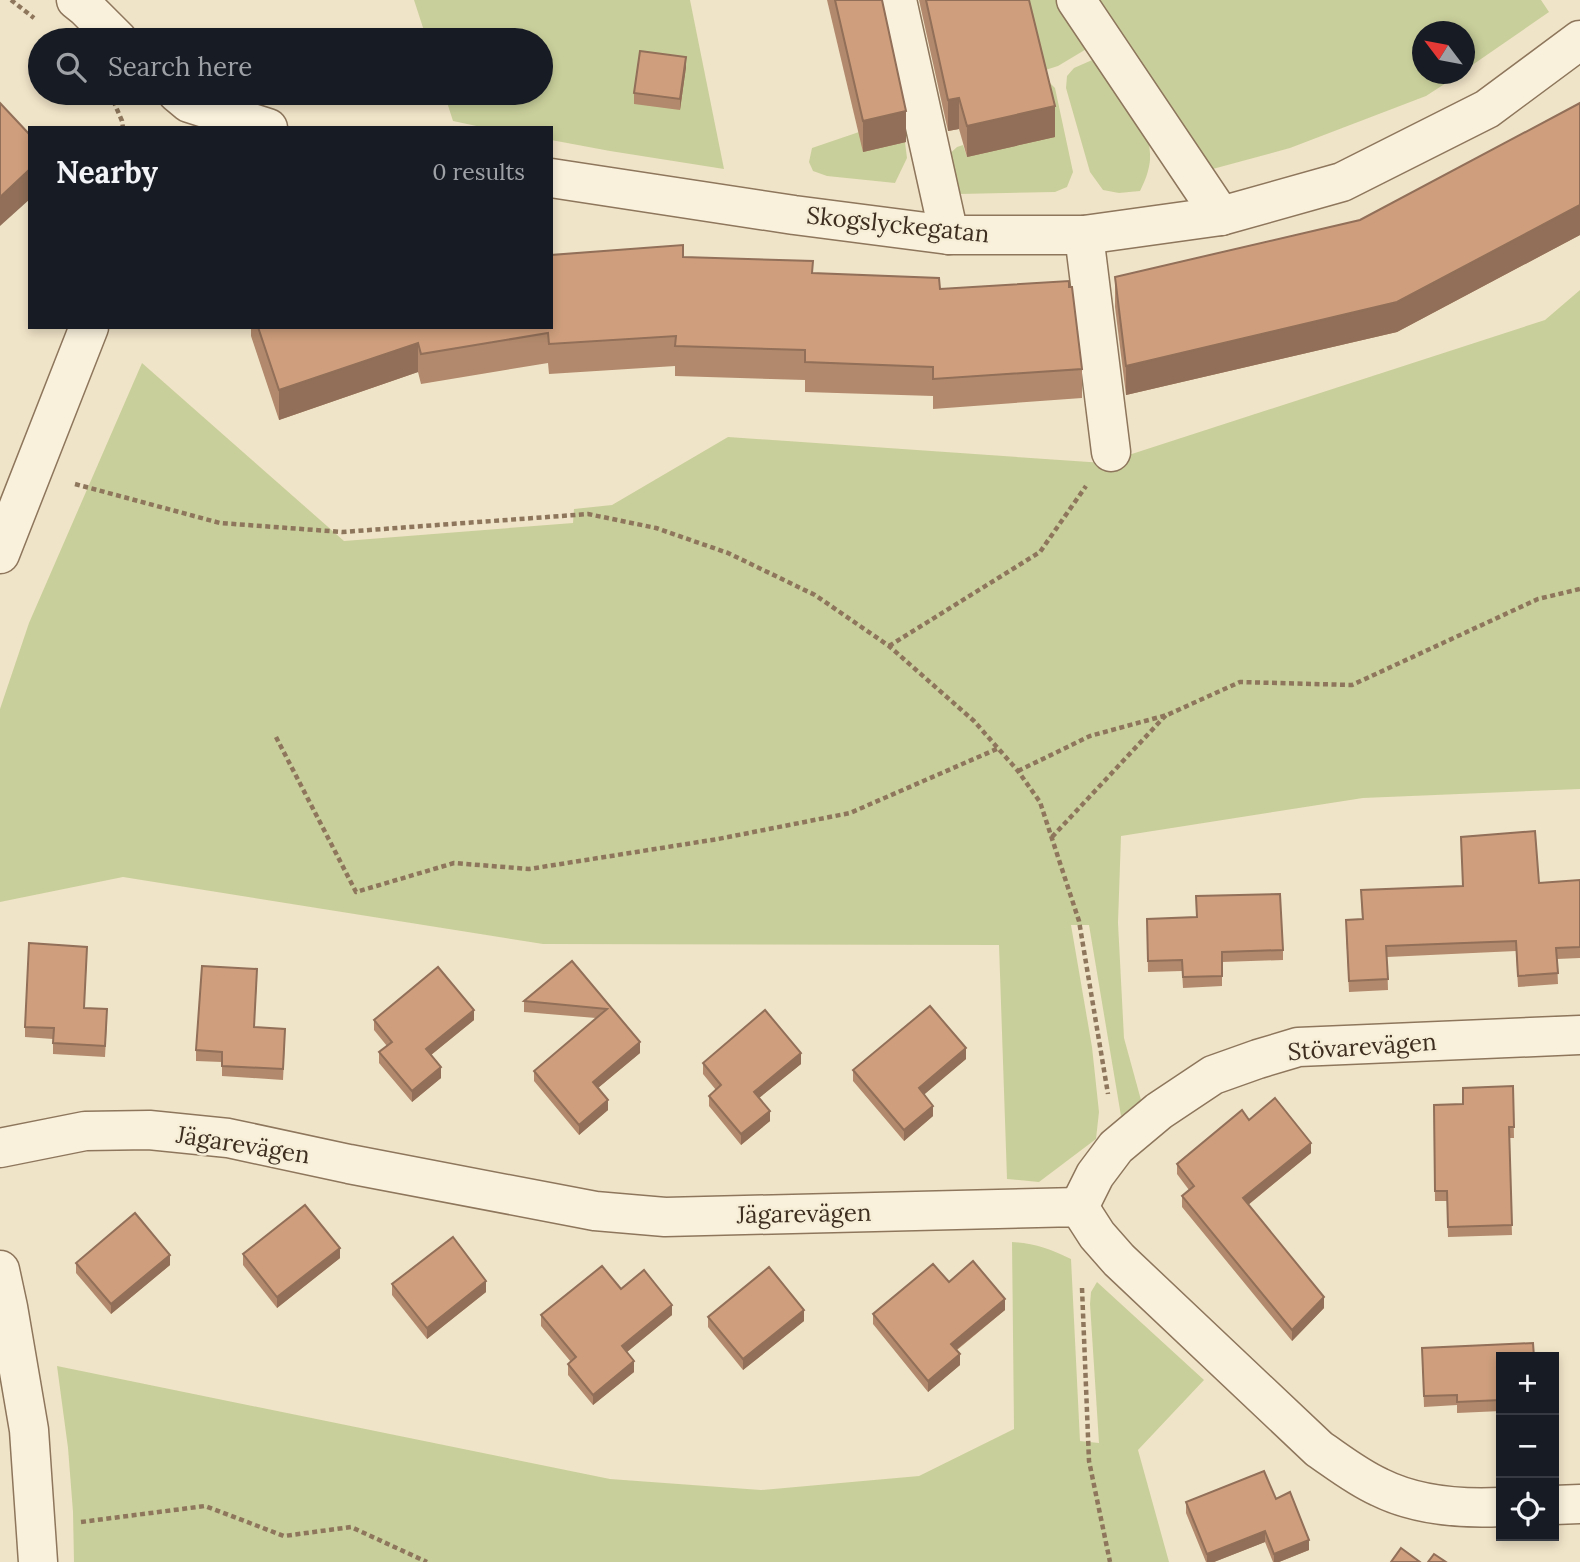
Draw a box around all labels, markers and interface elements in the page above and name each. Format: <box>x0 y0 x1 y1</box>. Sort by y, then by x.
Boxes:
north arrow <box>1412 21 1475 84</box>
search box <box>28 28 553 105</box>
icon: search <box>52 48 90 86</box>
text: Search here <box>108 50 252 83</box>
text: Nearby <box>56 153 158 191</box>
text: 0 results <box>432 157 525 186</box>
street label: Skogslyckegatan <box>805 199 991 250</box>
street label: Stövarevägen <box>1287 1026 1437 1067</box>
street label: Jägarevägen <box>173 1119 312 1170</box>
street label: Jägarevägen <box>735 1197 872 1230</box>
map controls <box>1496 1352 1559 1541</box>
button: + <box>1496 1352 1559 1415</box>
button: − <box>1496 1415 1559 1478</box>
button: locate <box>1496 1478 1559 1541</box>

